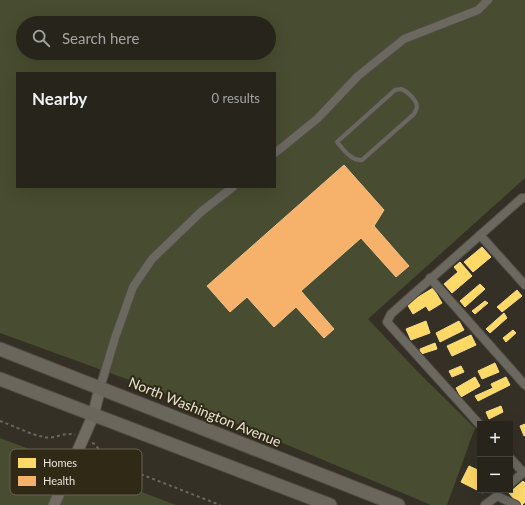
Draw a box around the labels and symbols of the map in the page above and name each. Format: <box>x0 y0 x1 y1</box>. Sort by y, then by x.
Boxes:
street label: North Washington Avenue <box>126 373 284 450</box>
legend <box>10 449 142 495</box>
text: Homes <box>43 456 77 469</box>
text: Health <box>43 474 75 487</box>

